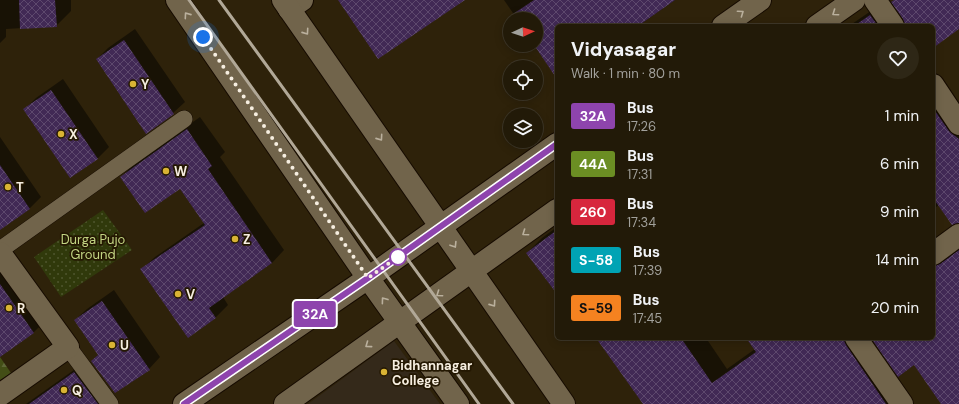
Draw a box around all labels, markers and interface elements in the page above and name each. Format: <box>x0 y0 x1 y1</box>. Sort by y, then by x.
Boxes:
one-way arrow <box>833 8 840 15</box>
one-way arrow <box>737 11 744 18</box>
one-way arrow <box>184 12 192 19</box>
north arrow <box>503 12 543 52</box>
map controls <box>503 12 543 148</box>
your location <box>193 27 213 47</box>
one-way arrow <box>301 28 309 35</box>
text: Vidyasagar <box>571 37 676 62</box>
button: heart <box>877 37 919 79</box>
button: locate <box>503 60 543 100</box>
text: Walk · 1 min · 80 m <box>571 65 680 82</box>
place label: Y <box>141 76 150 93</box>
marker: Y <box>128 79 138 89</box>
text: Bus <box>627 98 654 118</box>
text: 1 min <box>885 106 919 126</box>
text: 32A <box>580 107 606 125</box>
button: layers <box>503 108 543 148</box>
text: 17:26 <box>627 118 656 135</box>
place label: X <box>69 126 78 143</box>
marker: X <box>56 129 66 139</box>
one-way arrow <box>376 134 383 141</box>
text: Bus <box>627 146 654 166</box>
text: 6 min <box>880 154 919 174</box>
text: 44A <box>579 155 607 173</box>
place label: W <box>174 163 187 180</box>
marker: W <box>161 166 171 176</box>
text: 17:31 <box>627 166 652 183</box>
place label: T <box>16 179 24 196</box>
marker: T <box>3 182 13 192</box>
text: Bus <box>627 194 654 214</box>
text: 9 min <box>880 202 919 222</box>
text: 260 <box>580 203 606 221</box>
text: 17:34 <box>627 214 656 231</box>
one-way arrow <box>522 228 529 236</box>
park label: Durga Pujo Ground <box>61 231 126 263</box>
place label: Z <box>243 231 251 248</box>
marker: Z <box>230 234 240 244</box>
one-way arrow <box>449 241 457 248</box>
text: Bus <box>633 242 660 262</box>
unlabelled marker <box>389 248 407 266</box>
text: 14 min <box>876 250 919 270</box>
text: S-58 <box>579 251 613 269</box>
text: 17:39 <box>633 262 662 279</box>
place label: V <box>186 286 195 303</box>
marker: V <box>173 289 183 299</box>
one-way arrow <box>436 289 443 296</box>
text: Bus <box>633 290 660 310</box>
one-way arrow <box>382 297 389 304</box>
text: 20 min <box>871 298 919 318</box>
one-way arrow <box>488 299 495 306</box>
text: S-59 <box>579 299 613 317</box>
place label: R <box>17 300 25 317</box>
line badge: 32A <box>292 301 338 327</box>
marker: R <box>4 303 14 313</box>
text: 32A <box>302 305 328 323</box>
text: 17:45 <box>633 310 662 327</box>
place label: U <box>120 337 129 354</box>
marker: U <box>107 340 117 350</box>
one-way arrow <box>365 340 372 347</box>
place label: Bidhannagar College <box>392 357 473 389</box>
marker: Bidhannagar College <box>379 367 389 377</box>
place label: Q <box>72 382 82 399</box>
marker: Q <box>59 385 69 395</box>

